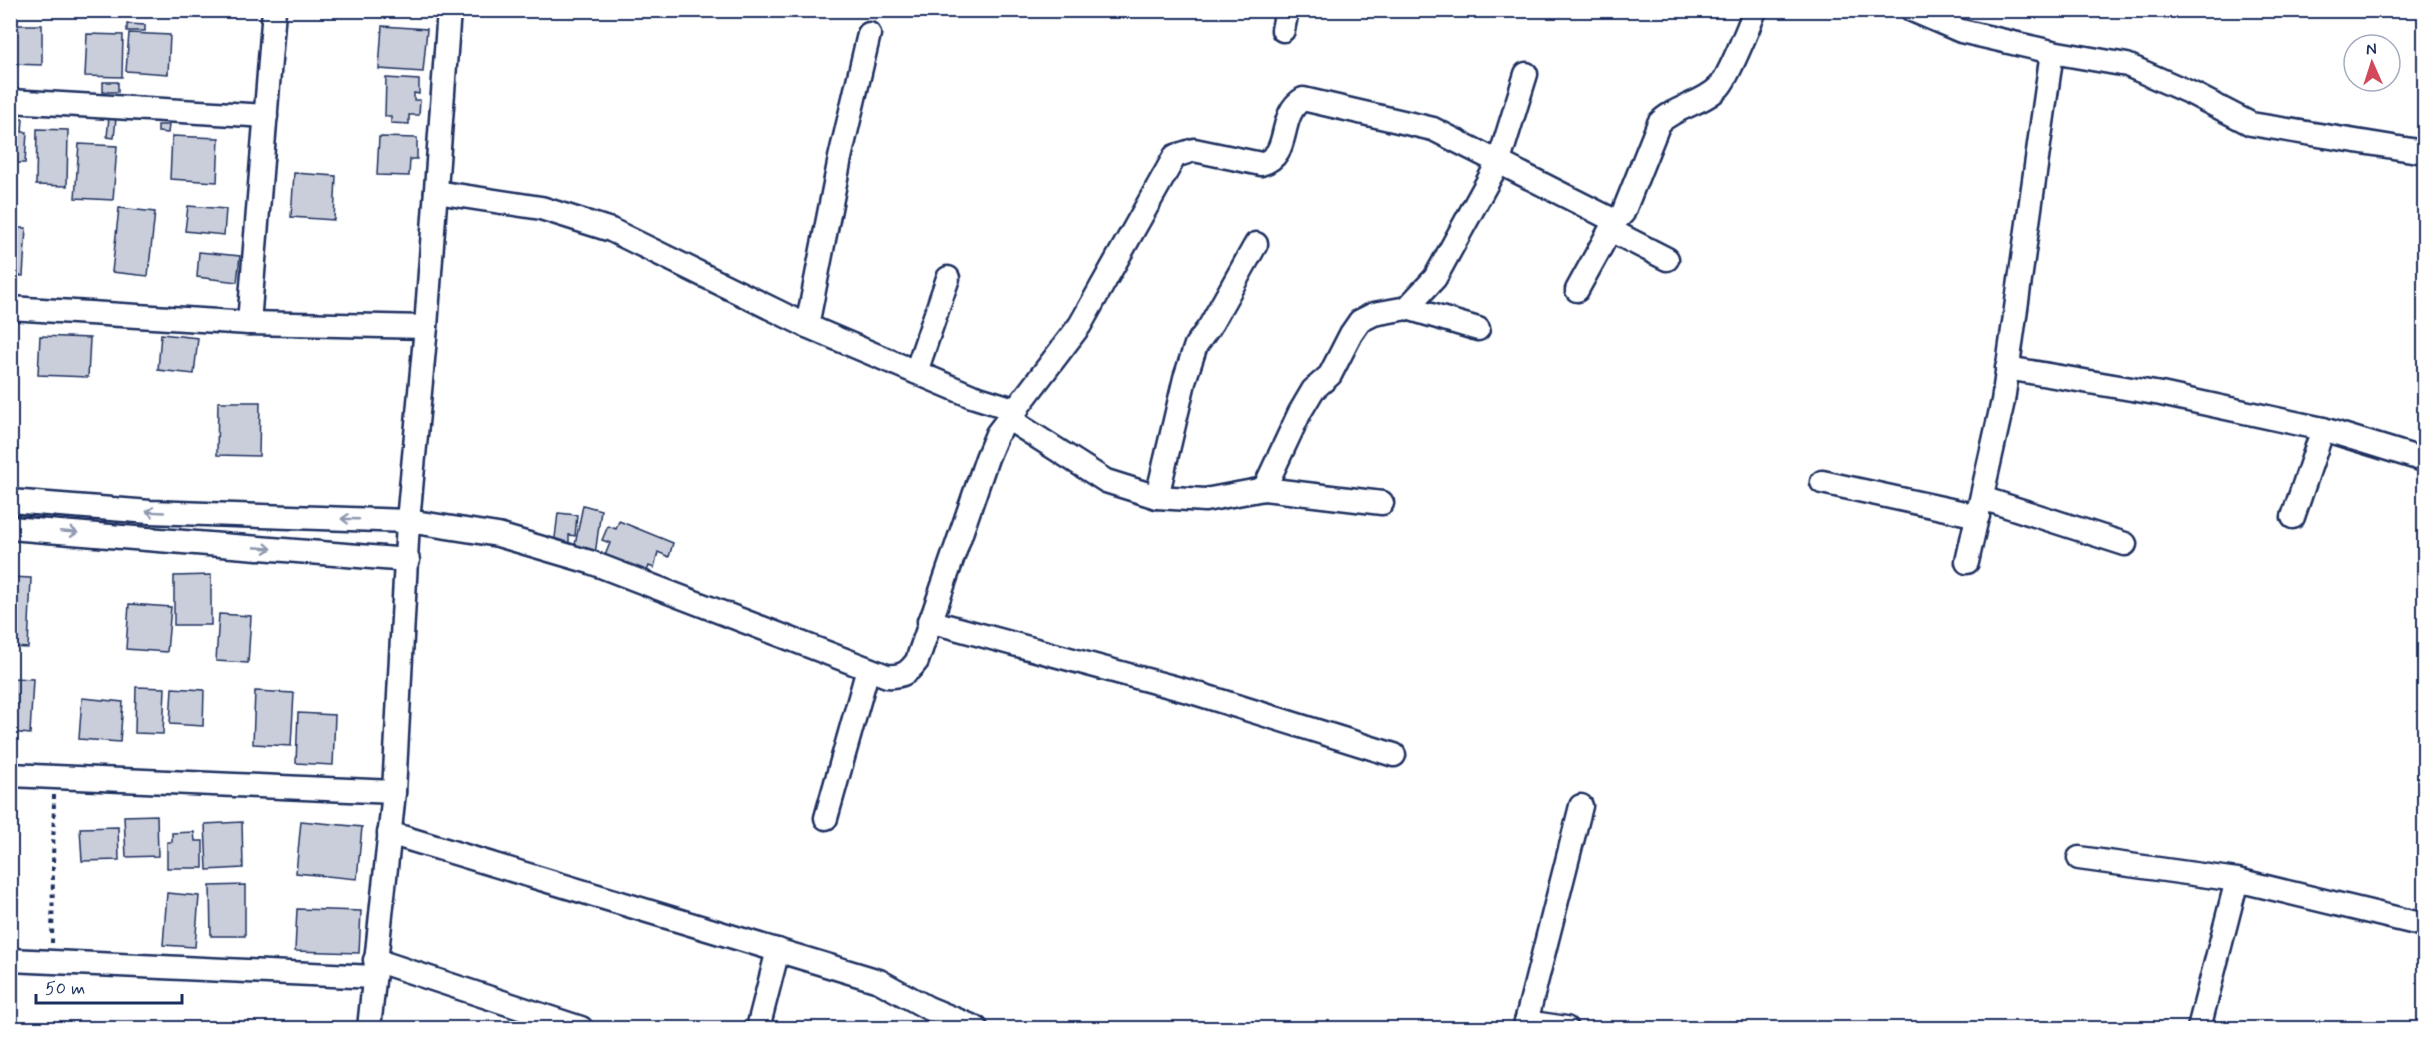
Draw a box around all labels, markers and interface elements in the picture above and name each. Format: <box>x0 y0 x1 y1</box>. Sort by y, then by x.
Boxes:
north arrow <box>2342 33 2402 93</box>
text: N <box>2365 39 2377 60</box>
one-way arrow <box>145 506 165 517</box>
one-way arrow <box>340 513 360 524</box>
one-way arrow <box>58 527 78 538</box>
one-way arrow <box>253 543 273 554</box>
scale bar <box>36 967 182 1005</box>
text: 50 m <box>45 977 85 1001</box>

